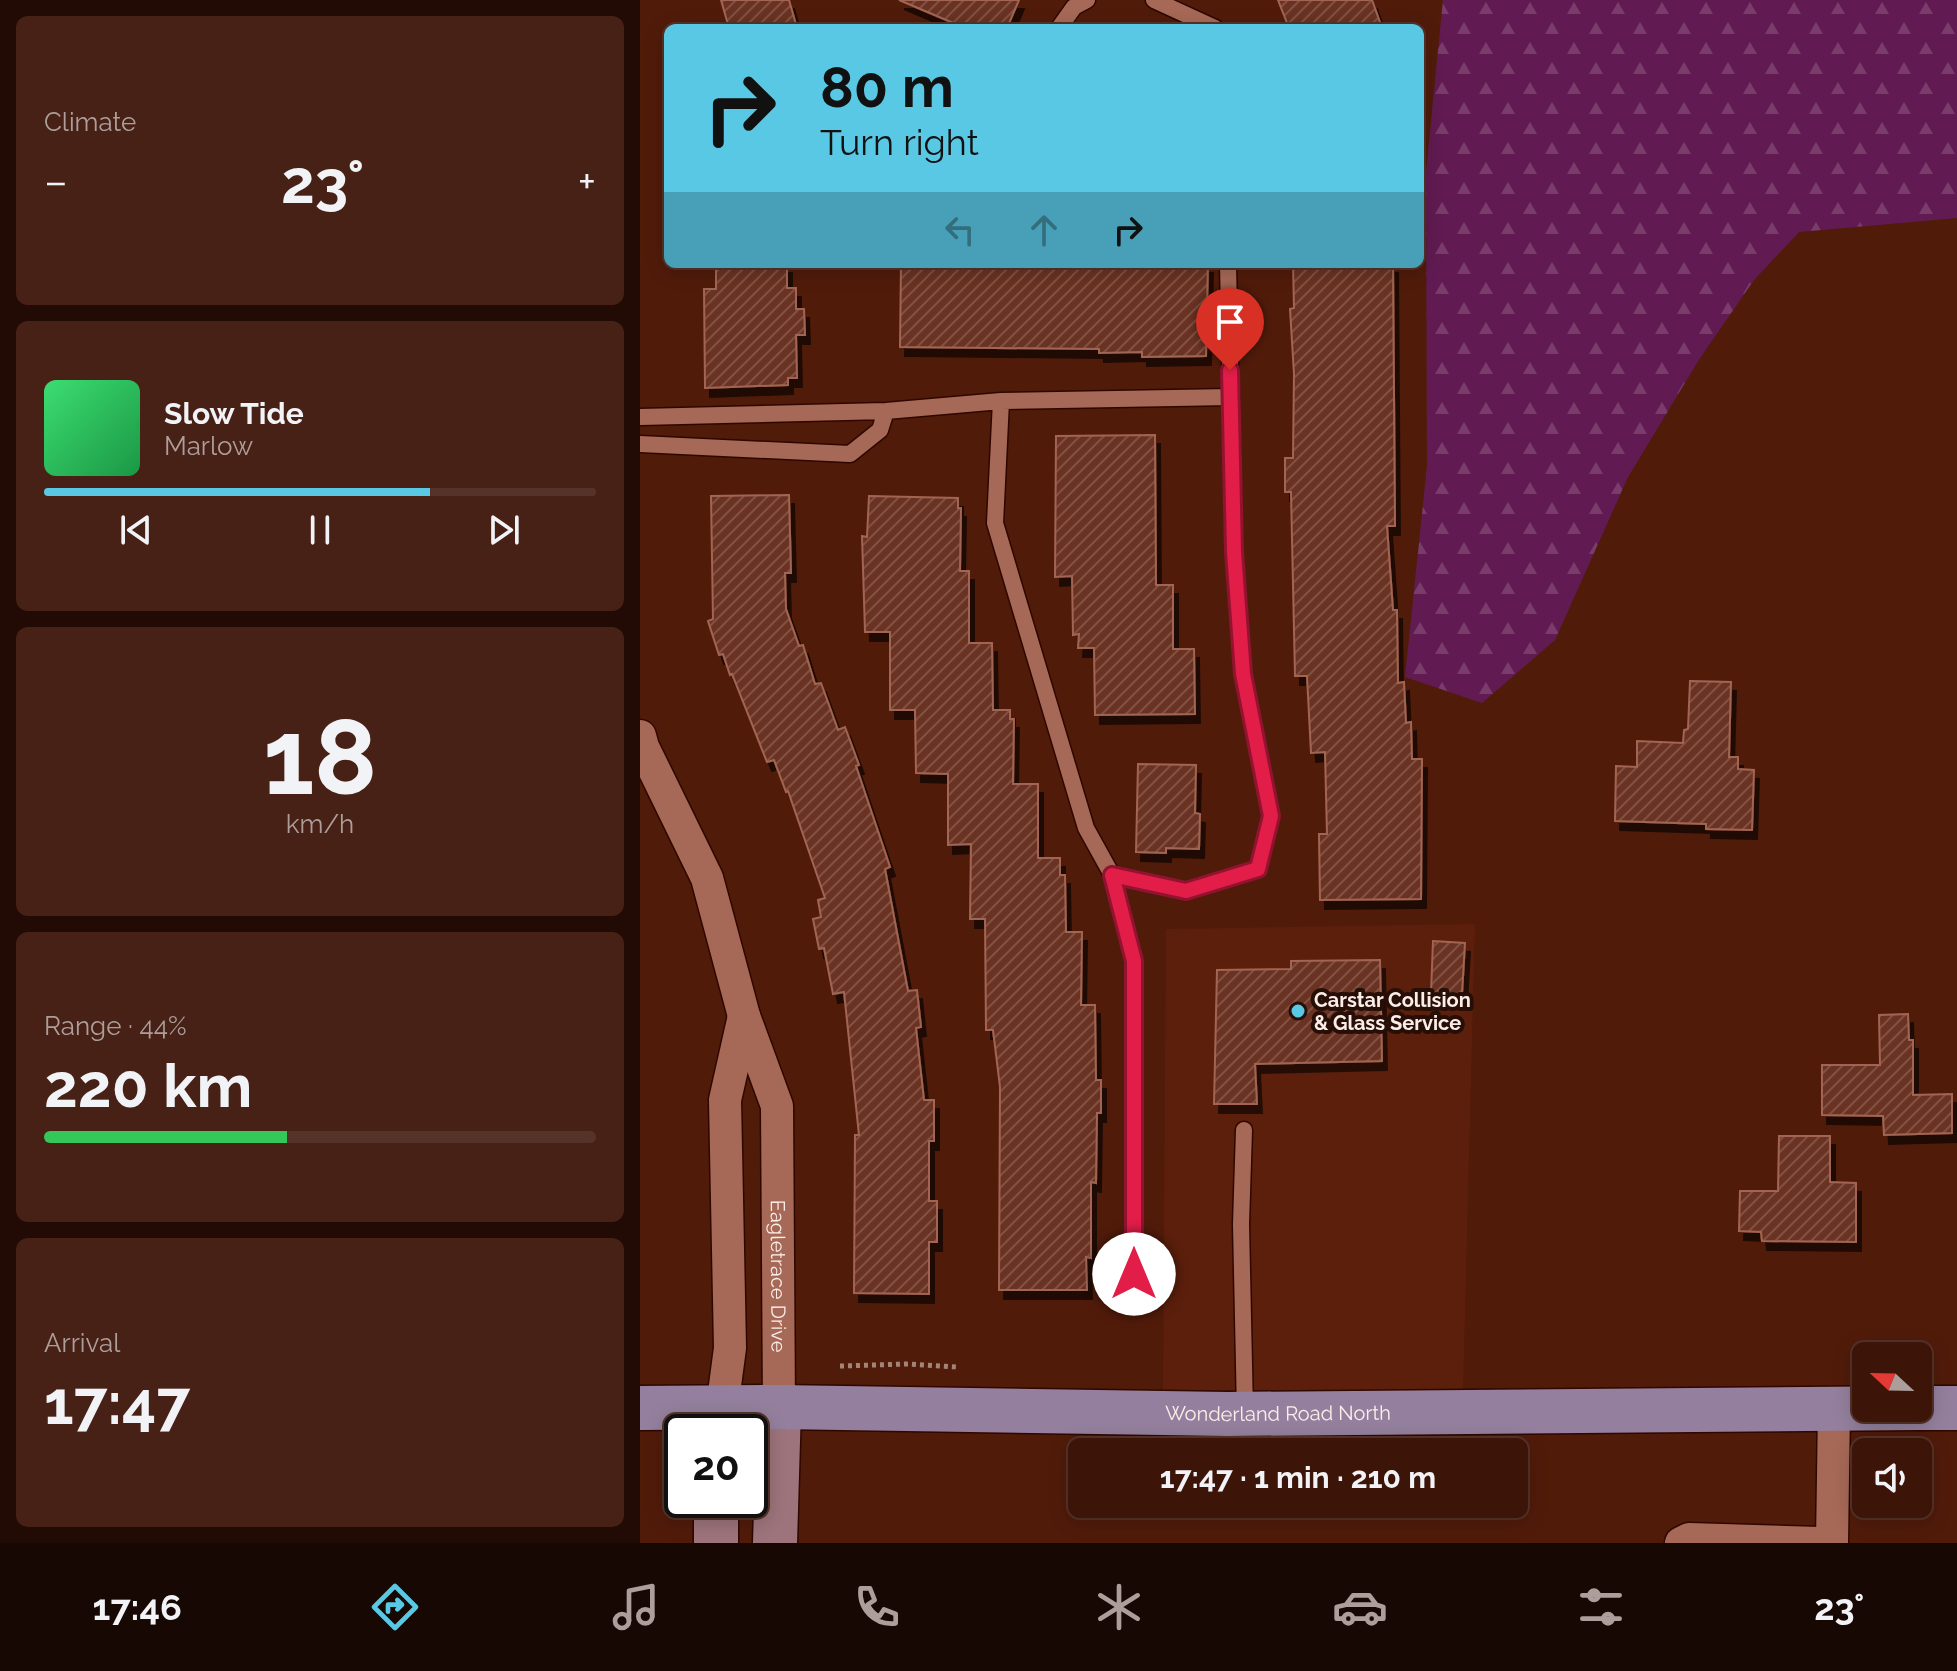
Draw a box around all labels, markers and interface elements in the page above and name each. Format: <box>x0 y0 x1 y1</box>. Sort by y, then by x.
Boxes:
text: 80 m <box>820 54 954 120</box>
icon: right <box>688 56 792 160</box>
text: Climate <box>44 107 136 137</box>
text: Turn right <box>820 121 979 163</box>
text: 23° <box>281 147 364 217</box>
text: − <box>44 156 68 207</box>
text: + <box>578 156 596 207</box>
icon: left <box>938 208 982 252</box>
icon: ahead <box>1022 208 1066 252</box>
icon: right <box>1106 208 1150 252</box>
pin <box>1196 288 1264 370</box>
icon: arrive <box>1208 300 1252 344</box>
text: Slow Tide <box>164 396 304 431</box>
text: Marlow <box>164 431 253 461</box>
icon: previous <box>114 508 158 552</box>
icon: pause <box>298 508 342 552</box>
icon: next <box>482 508 526 552</box>
text: 18 <box>263 696 377 818</box>
text: km/h <box>286 809 354 839</box>
place label: Carstar Collision & Glass Service <box>1314 988 1471 1035</box>
marker: Carstar Collision & Glass Service <box>1289 1002 1307 1020</box>
text: Range · 44% <box>44 1011 187 1041</box>
text: 220 km <box>44 1051 252 1121</box>
street label: Eagletrace Drive <box>766 1200 791 1353</box>
position arrow <box>1092 1232 1176 1316</box>
text: Arrival <box>44 1328 120 1358</box>
north arrow <box>1852 1342 1932 1422</box>
map controls <box>1852 1342 1932 1518</box>
text: 17:47 <box>44 1368 190 1438</box>
street label: Wonderland Road North <box>1165 1401 1391 1426</box>
speed limit sign: 20 <box>664 1414 768 1518</box>
button: sound <box>1852 1438 1932 1518</box>
text: 17:47 · 1 min · 210 m <box>1160 1460 1436 1495</box>
icon: directions <box>367 1579 423 1635</box>
icon: music <box>608 1579 664 1635</box>
icon: phone <box>849 1579 905 1635</box>
icon: climate <box>1091 1579 1147 1635</box>
icon: car <box>1332 1579 1388 1635</box>
icon: filters <box>1573 1579 1629 1635</box>
text: 17:46 <box>93 1586 182 1628</box>
text: 23° <box>1814 1586 1864 1628</box>

